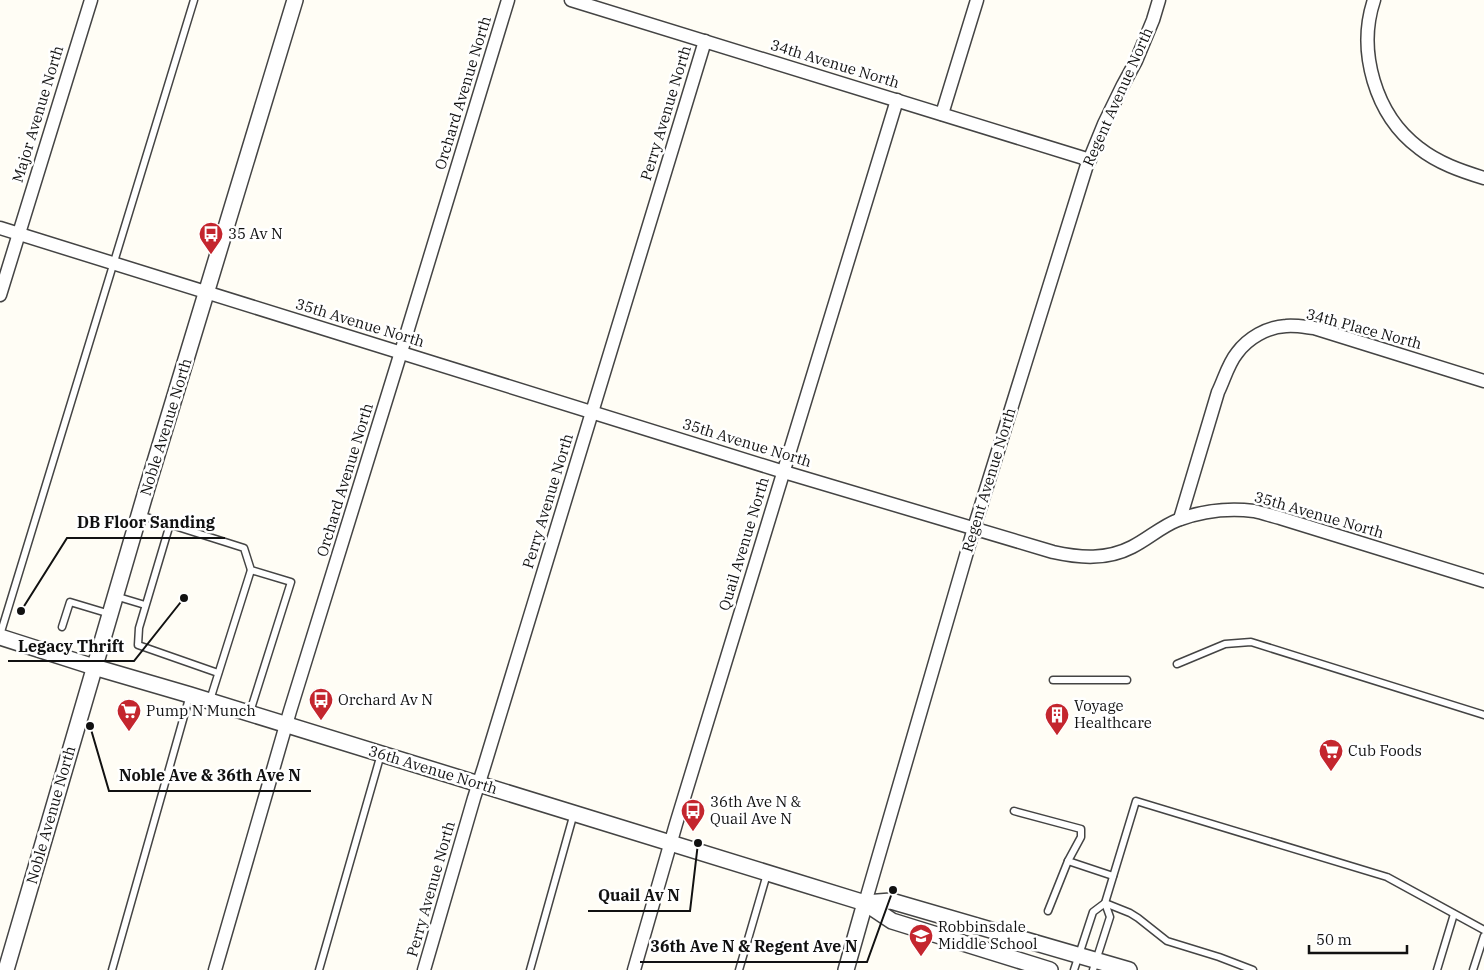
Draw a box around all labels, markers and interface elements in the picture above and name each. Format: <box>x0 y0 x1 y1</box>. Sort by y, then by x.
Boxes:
street label: Orchard Avenue North <box>430 14 495 172</box>
street label: Regent Avenue North <box>1078 24 1157 169</box>
street label: 34th Avenue North <box>768 35 902 92</box>
street label: Major Avenue North <box>8 43 67 185</box>
street label: Perry Avenue North <box>636 43 695 183</box>
bus stop icon: 35 Av N <box>198 221 224 255</box>
place label: 35 Av N <box>228 224 283 243</box>
street label: 35th Avenue North <box>293 294 427 351</box>
street label: 34th Place North <box>1304 304 1424 353</box>
street label: Noble Avenue North <box>136 356 195 498</box>
street label: Orchard Avenue North <box>312 401 377 559</box>
street label: Regent Avenue North <box>957 405 1020 554</box>
street label: 35th Avenue North <box>680 414 814 471</box>
street label: Perry Avenue North <box>518 431 577 571</box>
street label: Quail Avenue North <box>714 475 773 613</box>
street label: 35th Avenue North <box>1252 487 1386 542</box>
callout: DB Floor Sanding <box>67 507 225 538</box>
text: DB Floor Sanding <box>77 512 216 532</box>
callout: Legacy Thrift <box>8 630 134 661</box>
text: Legacy Thrift <box>18 636 124 656</box>
bus stop icon: Orchard Av N <box>308 687 334 721</box>
place label: Orchard Av N <box>338 690 433 709</box>
place label: Voyage Healthcare <box>1074 696 1152 732</box>
supermarket icon: Pump N Munch <box>116 698 142 732</box>
place label: Pump N Munch <box>146 701 256 720</box>
building icon: Voyage Healthcare <box>1044 702 1070 736</box>
supermarket icon: Cub Foods <box>1318 738 1344 772</box>
street label: 36th Avenue North <box>366 741 500 798</box>
place label: Cub Foods <box>1348 741 1422 760</box>
street label: Noble Avenue North <box>22 744 79 886</box>
callout: Noble Ave & 36th Ave N <box>109 760 311 791</box>
text: Noble Ave & 36th Ave N <box>119 765 301 785</box>
place label: 36th Ave N & Quail Ave N <box>710 792 802 828</box>
bus stop icon: 36th Ave N & Quail Ave N <box>680 798 706 832</box>
street label: Perry Avenue North <box>402 819 459 959</box>
callout: Quail Av N <box>588 880 690 911</box>
text: Quail Av N <box>598 885 680 905</box>
place label: Robbinsdale Middle School <box>938 917 1038 953</box>
scale bar <box>1309 922 1406 954</box>
school or university icon: Robbinsdale Middle School <box>908 923 934 957</box>
text: 50 m <box>1316 930 1352 949</box>
callout: 36th Ave N & Regent Ave N <box>640 931 867 962</box>
text: 36th Ave N & Regent Ave N <box>650 936 858 956</box>

